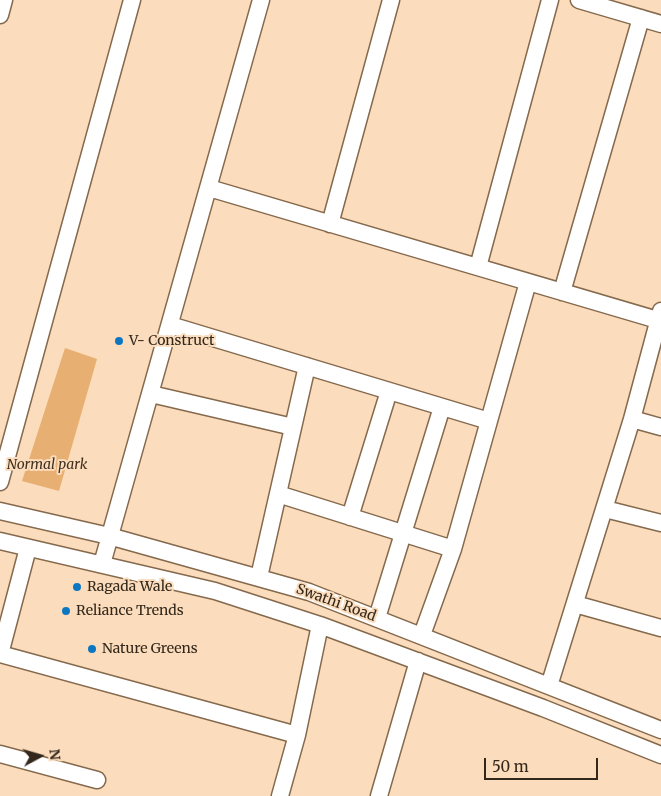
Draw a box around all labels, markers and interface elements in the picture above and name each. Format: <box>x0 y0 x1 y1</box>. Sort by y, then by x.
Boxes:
place label: V- Construct <box>129 333 215 349</box>
marker: V- Construct <box>113 335 125 347</box>
park label: Normal park <box>7 457 87 473</box>
place label: Ragada Wale <box>87 579 172 595</box>
marker: Ragada Wale <box>71 581 83 593</box>
street label: Swathi Road <box>294 581 378 625</box>
place label: Reliance Trends <box>76 603 184 619</box>
marker: Reliance Trends <box>60 605 72 617</box>
place label: Nature Greens <box>102 641 198 657</box>
marker: Nature Greens <box>86 643 98 655</box>
north arrow <box>15 731 65 781</box>
text: N <box>45 748 64 761</box>
scale bar <box>486 748 600 780</box>
text: 50 m <box>492 757 529 776</box>

